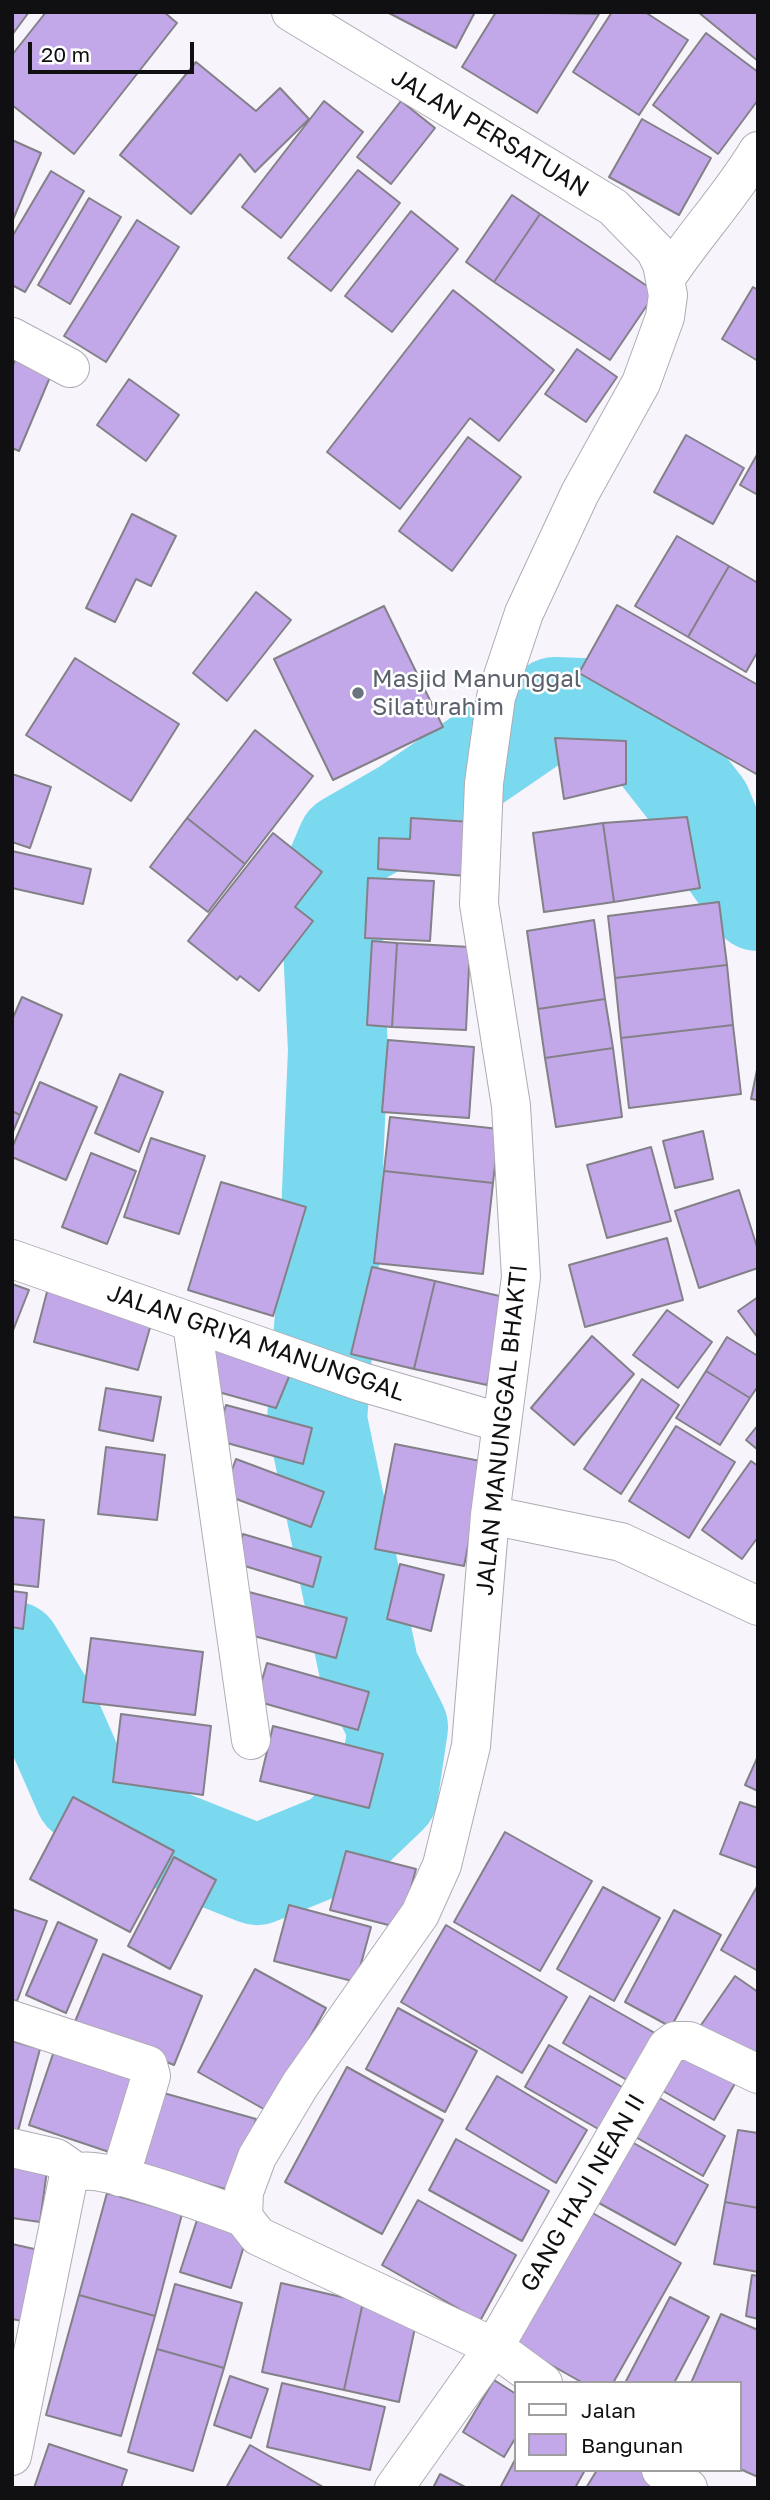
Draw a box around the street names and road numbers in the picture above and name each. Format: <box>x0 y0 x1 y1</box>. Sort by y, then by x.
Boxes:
street label: JALAN PERSATUAN <box>386 63 594 203</box>
street label: JALAN MANUNGGAL BHAKTI <box>470 1263 534 1597</box>
street label: JALAN GRIYA MANUNGGAL <box>103 1278 409 1408</box>
street label: GANG HAJI NEAN II <box>515 2089 651 2297</box>

